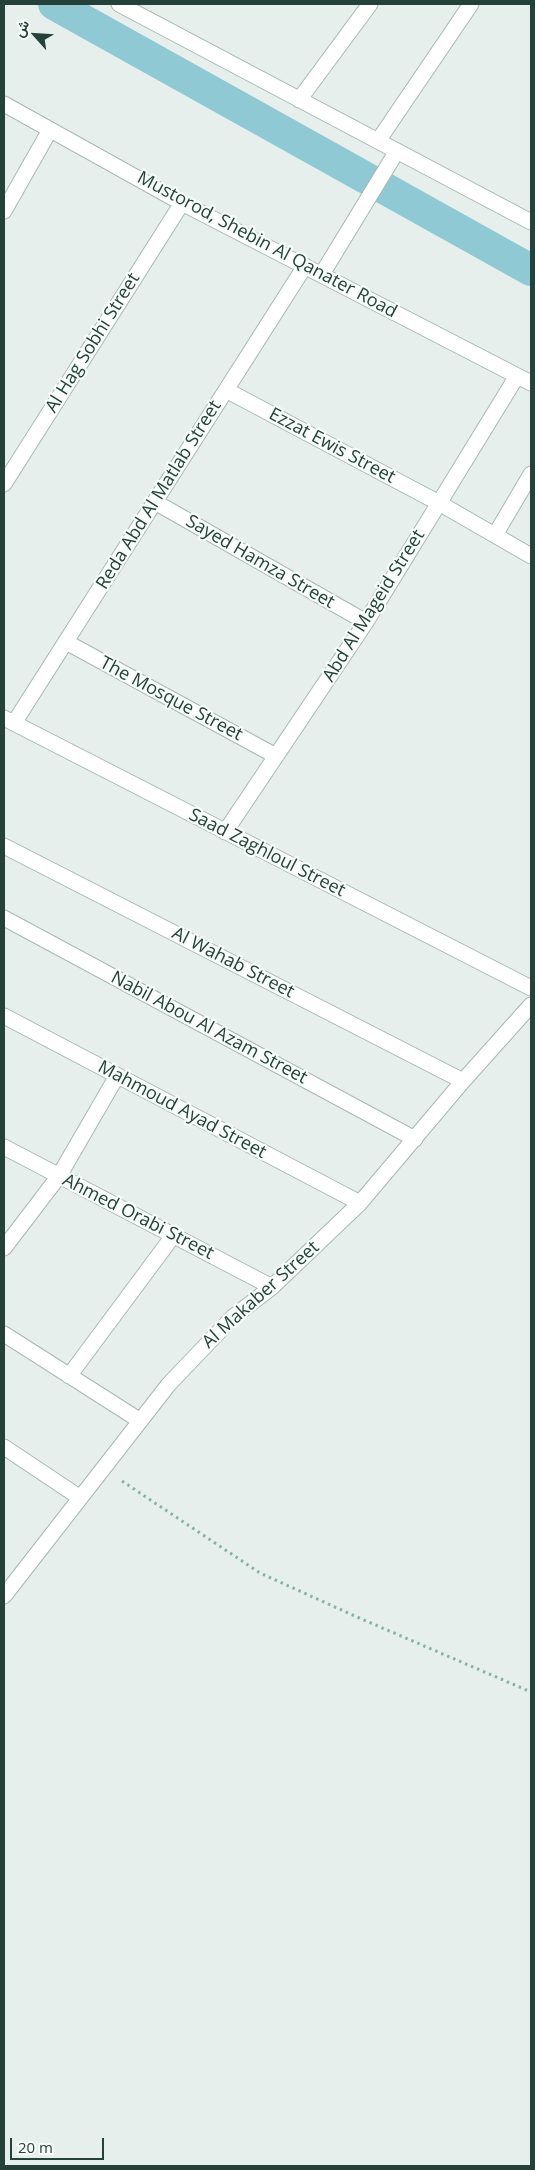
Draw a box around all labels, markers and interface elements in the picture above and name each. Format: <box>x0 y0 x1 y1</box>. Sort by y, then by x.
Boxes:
north arrow <box>10 10 60 60</box>
text: ش <box>9 16 33 40</box>
street label: Mustorod, Shebin Al Qanater Road <box>133 167 401 323</box>
street label: Al Hag Sobhi Street <box>41 269 145 417</box>
street label: Reda Abd Al Matlab Street <box>92 397 226 593</box>
street label: Ezzat Ewis Street <box>265 404 399 488</box>
street label: Sayed Hamza Street <box>182 511 338 613</box>
street label: Abd Al Mageid Street <box>318 526 430 686</box>
street label: The Mosque Street <box>96 652 246 746</box>
street label: Saad Zaghloul Street <box>185 804 349 902</box>
street label: Al Wahab Street <box>168 923 298 1003</box>
street label: Nabil Abou Al Azam Street <box>107 967 311 1089</box>
street label: Mahmoud Ayad Street <box>94 1056 270 1164</box>
street label: Ahmed Orabi Street <box>59 1170 217 1264</box>
street label: Al Makaber Street <box>198 1237 324 1353</box>
scale bar <box>12 2128 106 2160</box>
text: 20 m <box>18 2137 53 2157</box>

